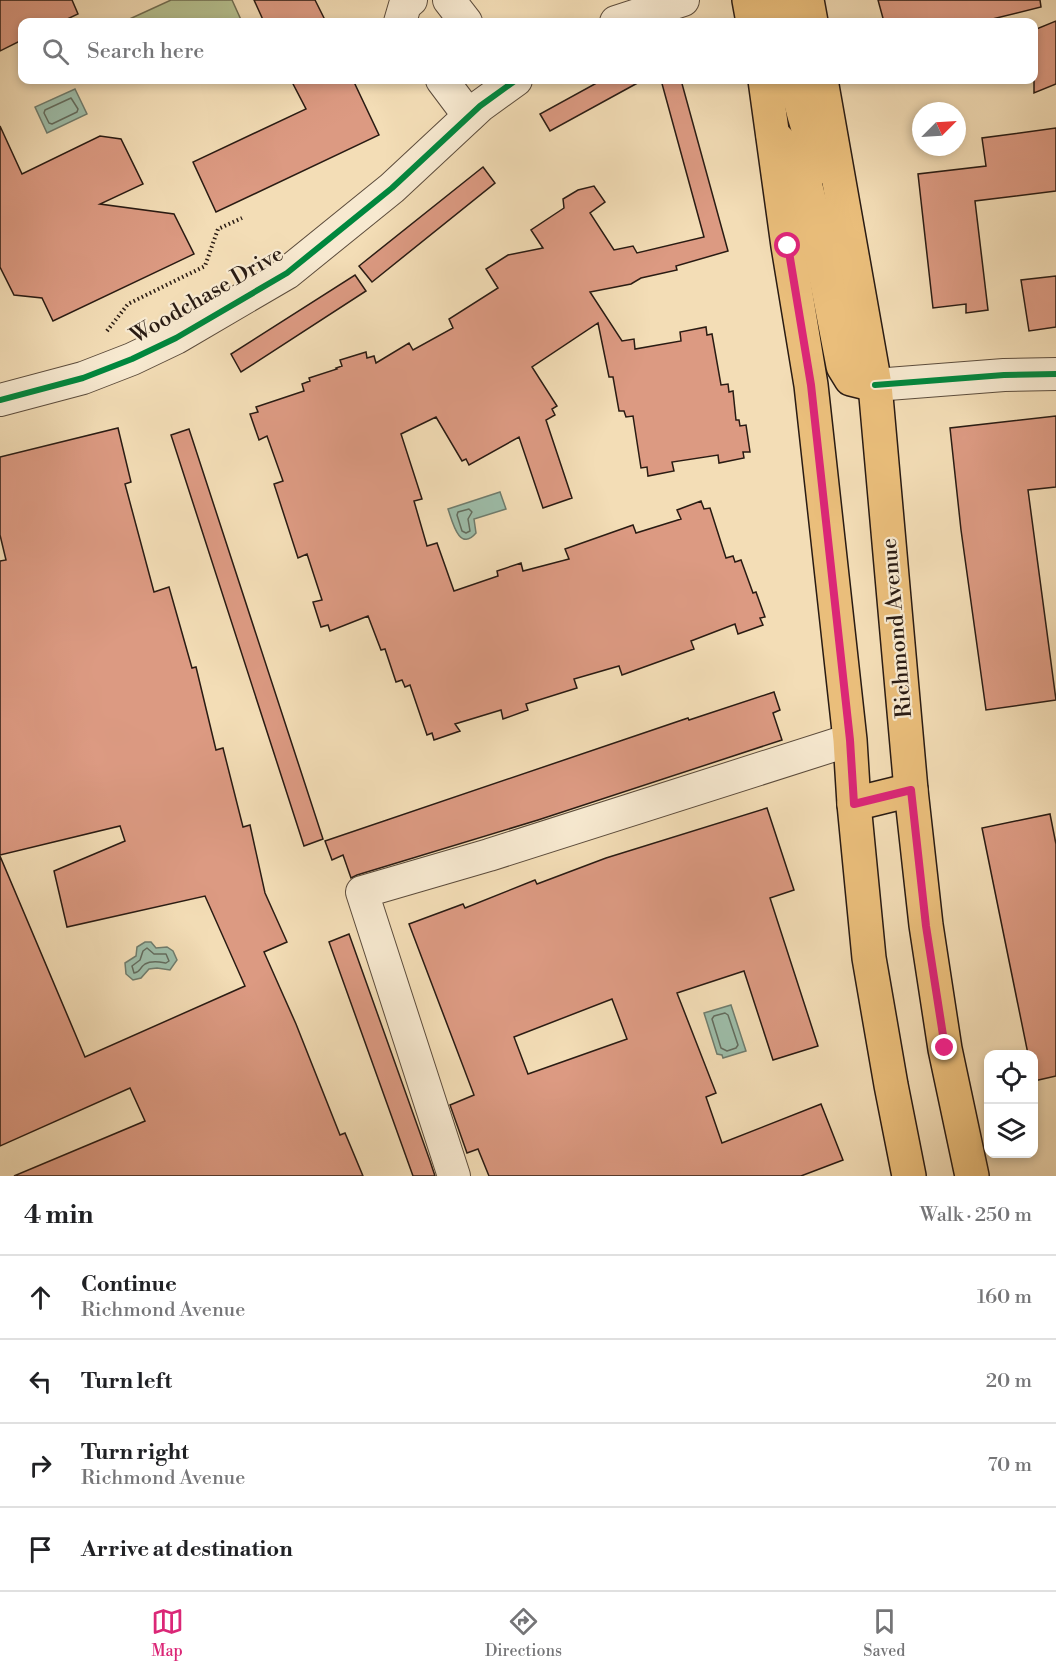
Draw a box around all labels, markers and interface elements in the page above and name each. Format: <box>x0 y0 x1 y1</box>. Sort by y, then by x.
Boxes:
search box <box>18 18 1038 84</box>
icon: search <box>39 35 72 68</box>
text: Search here <box>87 38 204 65</box>
north arrow <box>912 102 966 156</box>
route start <box>774 232 800 258</box>
street label: Woodchase Drive <box>125 240 288 350</box>
street label: Richmond Avenue <box>876 537 918 719</box>
route end <box>931 1034 957 1060</box>
map controls <box>984 1050 1038 1158</box>
button: locate <box>984 1050 1038 1104</box>
button: layers <box>984 1104 1038 1158</box>
text: 4 min <box>24 1199 94 1231</box>
text: Walk · 250 m <box>920 1203 1032 1228</box>
text: Continue <box>81 1271 177 1298</box>
icon: ahead <box>24 1281 57 1314</box>
text: 160 m <box>977 1285 1032 1310</box>
text: Richmond Avenue <box>81 1298 245 1323</box>
icon: left <box>24 1365 57 1398</box>
text: Turn left <box>81 1368 172 1395</box>
text: 20 m <box>986 1369 1032 1394</box>
text: Turn right <box>81 1439 189 1466</box>
icon: right <box>24 1449 57 1482</box>
text: 70 m <box>988 1453 1032 1478</box>
text: Richmond Avenue <box>81 1466 245 1491</box>
icon: arrive <box>24 1533 57 1566</box>
text: Arrive at destination <box>81 1536 293 1563</box>
tab: Map <box>151 1605 184 1661</box>
tab: Directions <box>485 1605 562 1661</box>
tab: Saved <box>863 1605 905 1661</box>

